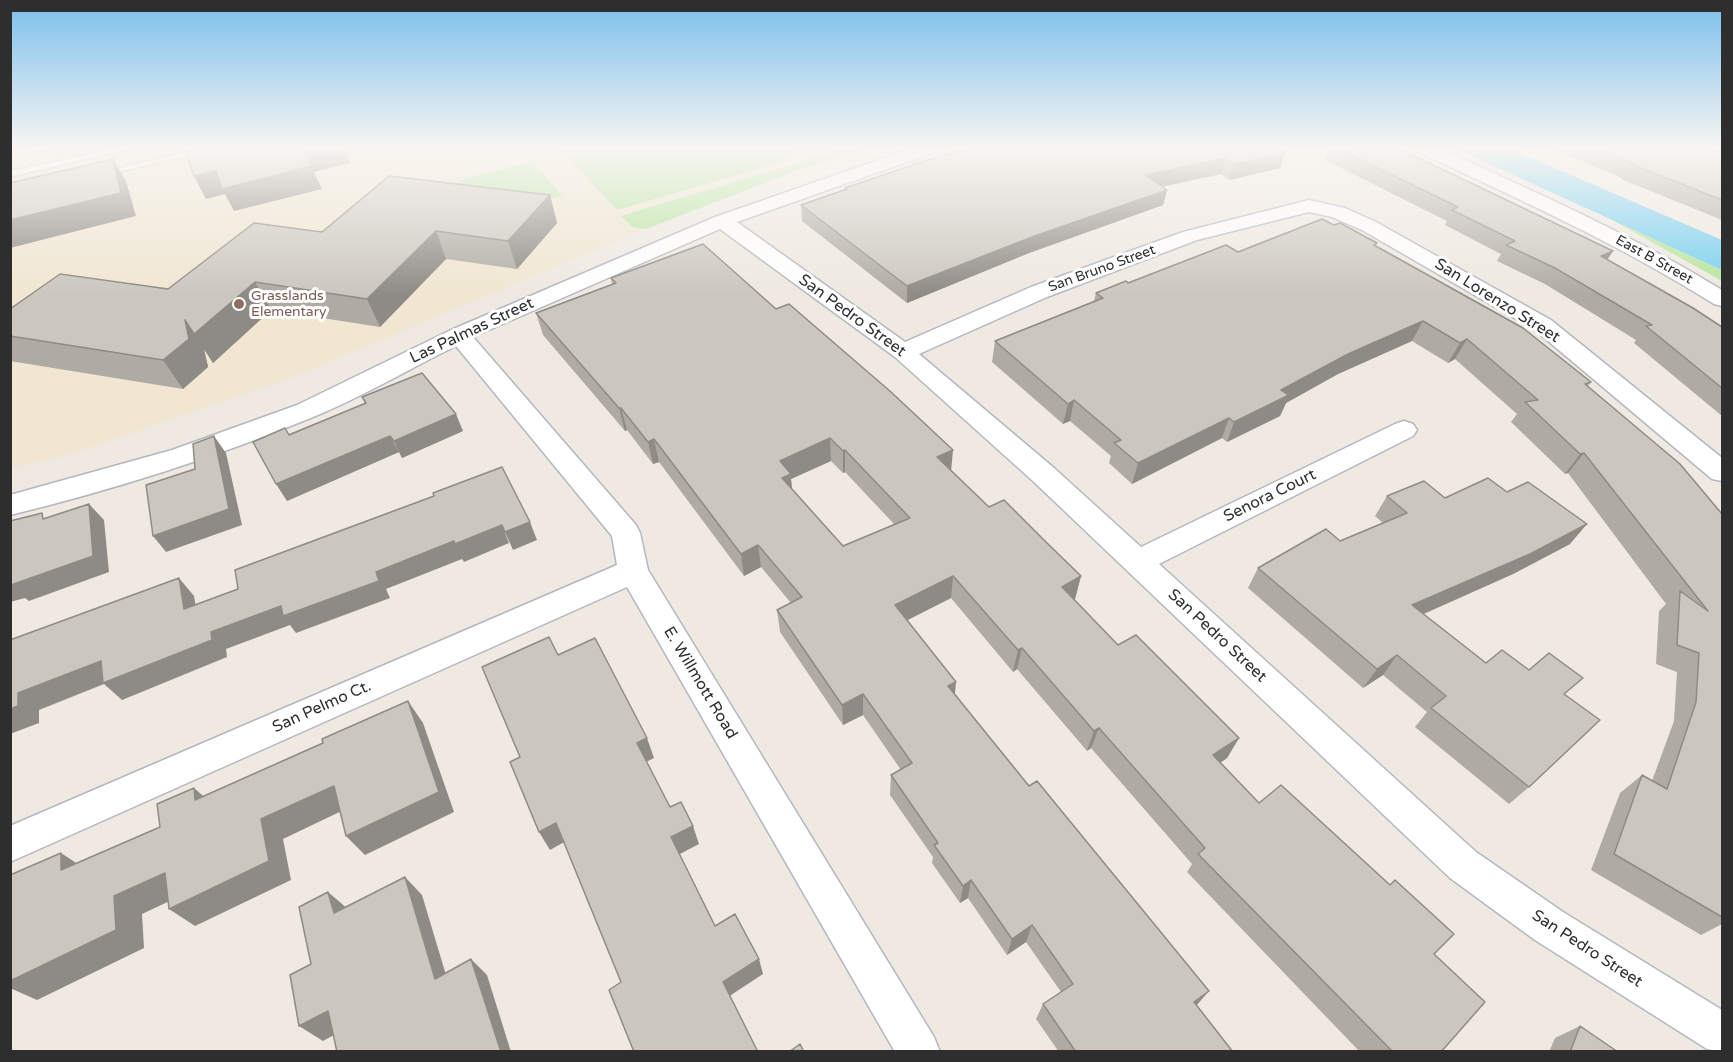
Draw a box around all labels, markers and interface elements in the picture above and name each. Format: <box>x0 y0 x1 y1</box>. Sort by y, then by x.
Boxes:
street label: East B Street <box>1612 232 1696 288</box>
street label: San Bruno Street <box>1046 242 1158 296</box>
street label: San Lorenzo Street <box>1431 255 1563 347</box>
street label: San Pedro Street <box>795 271 909 361</box>
place label: Grasslands Elementary <box>251 288 327 320</box>
street label: Las Palmas Street <box>407 294 537 368</box>
marker: Grasslands Elementary <box>232 297 246 311</box>
street label: Senora Court <box>1221 465 1319 527</box>
street label: San Pedro Street <box>1164 585 1270 687</box>
street label: E. Willmott Road <box>659 623 741 743</box>
street label: San Pelmo Ct. <box>270 677 374 737</box>
street label: San Pedro Street <box>1528 906 1646 992</box>

